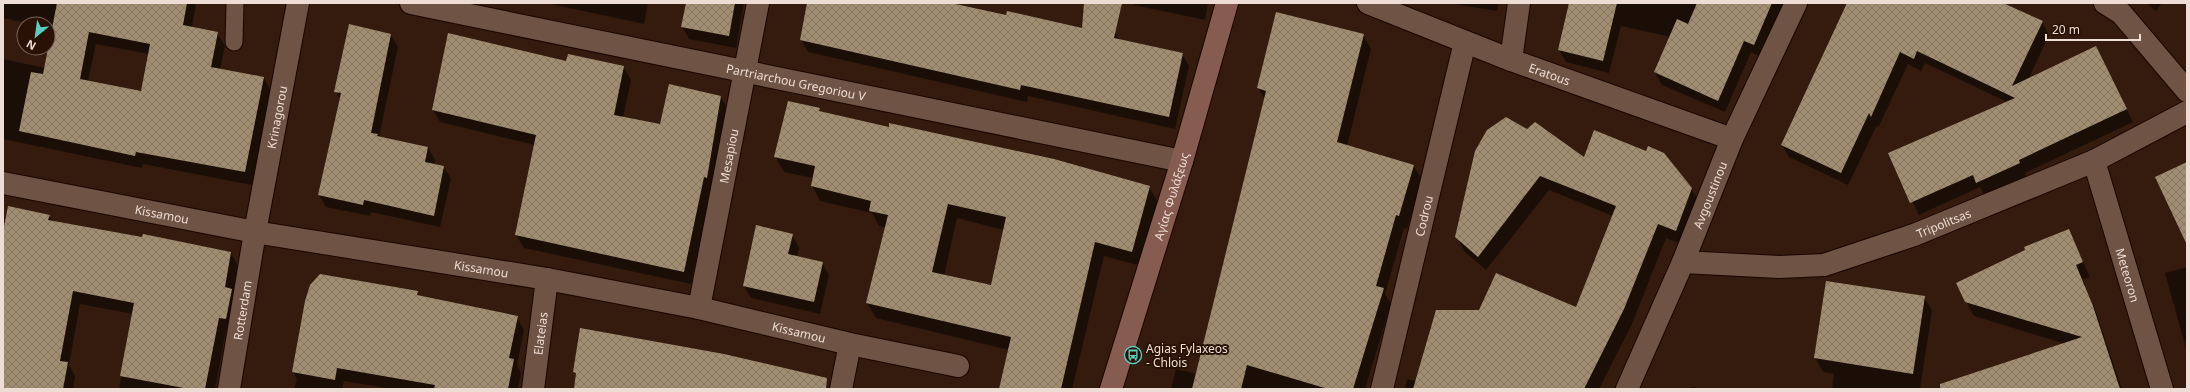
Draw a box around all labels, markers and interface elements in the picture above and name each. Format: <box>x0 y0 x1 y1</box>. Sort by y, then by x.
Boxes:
north arrow <box>16 16 56 56</box>
scale bar <box>2046 16 2140 42</box>
text: 20 m <box>2052 21 2080 38</box>
text: N <box>23 36 38 54</box>
street label: Partriarchou Gregoriou V <box>725 59 868 105</box>
street label: Eratous <box>1527 59 1573 89</box>
street label: Krinagorou <box>262 84 291 150</box>
street label: Mesapiou <box>715 127 742 185</box>
street label: Αγίας Φυλάξεως <box>1149 150 1193 242</box>
street label: Avgoustinou <box>1689 159 1731 231</box>
street label: Codrou <box>1410 194 1437 238</box>
street label: Kissamou <box>134 200 190 227</box>
street label: Tripolitsas <box>1914 204 1974 242</box>
street label: Meteoron <box>2112 246 2144 304</box>
street label: Kissamou <box>453 256 510 281</box>
street label: Rotterdam <box>229 279 255 341</box>
street label: Elateias <box>529 311 551 356</box>
street label: Kissamou <box>770 317 828 346</box>
place label: Agias Fylaxeos - Chlois <box>1146 340 1228 371</box>
bus stop icon: Agias Fylaxeos - Chlois <box>1123 345 1143 365</box>

